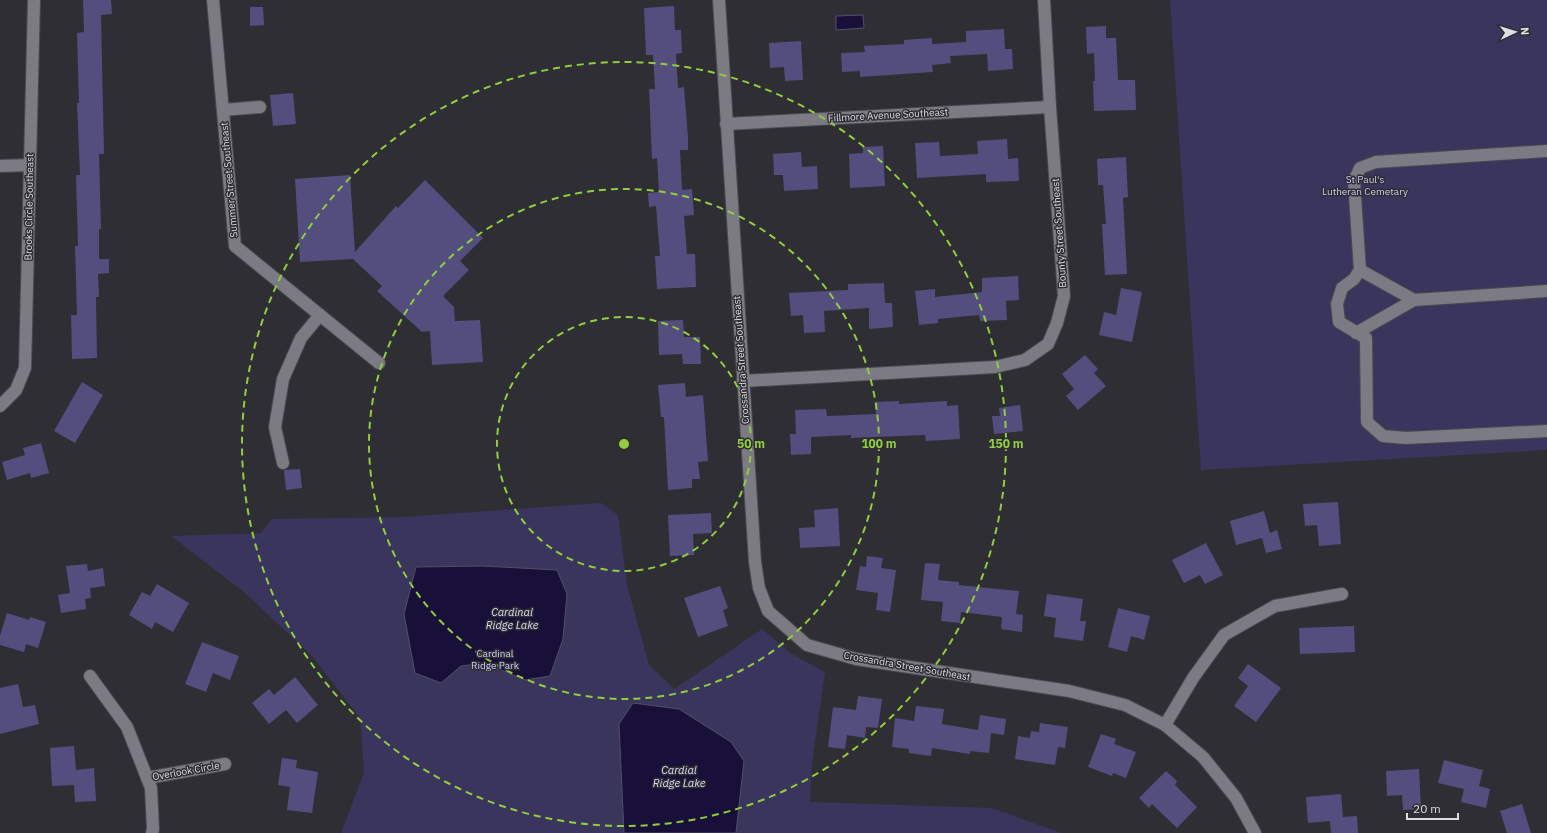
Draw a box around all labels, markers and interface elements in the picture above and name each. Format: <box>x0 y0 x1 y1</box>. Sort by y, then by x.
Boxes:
north arrow <box>1495 12 1535 52</box>
text: N <box>1518 27 1532 36</box>
street label: Fillmore Avenue Southeast <box>828 105 949 125</box>
street label: Summer Street Southeast <box>217 121 241 238</box>
street label: Brooks Circle Southeast <box>22 153 36 261</box>
park label: St Paul's Lutheran Cemetary <box>1322 173 1408 198</box>
street label: Bounty Street Southeast <box>1049 177 1069 288</box>
street label: Crossandra Street Southeast <box>730 295 752 425</box>
text: 50 m <box>737 436 765 451</box>
text: 100 m <box>861 436 897 451</box>
text: 150 m <box>988 436 1024 451</box>
centre of rings <box>617 437 631 451</box>
water label: Cardinal Ridge Lake <box>486 605 539 632</box>
park label: Cardinal Ridge Park <box>471 647 520 672</box>
street label: Crossandra Street Southeast <box>843 648 972 684</box>
street label: Overlook Circle <box>151 759 221 783</box>
water label: Cardial Ridge Lake <box>653 763 706 790</box>
scale bar <box>1407 795 1458 821</box>
text: 20 m <box>1413 801 1441 816</box>

